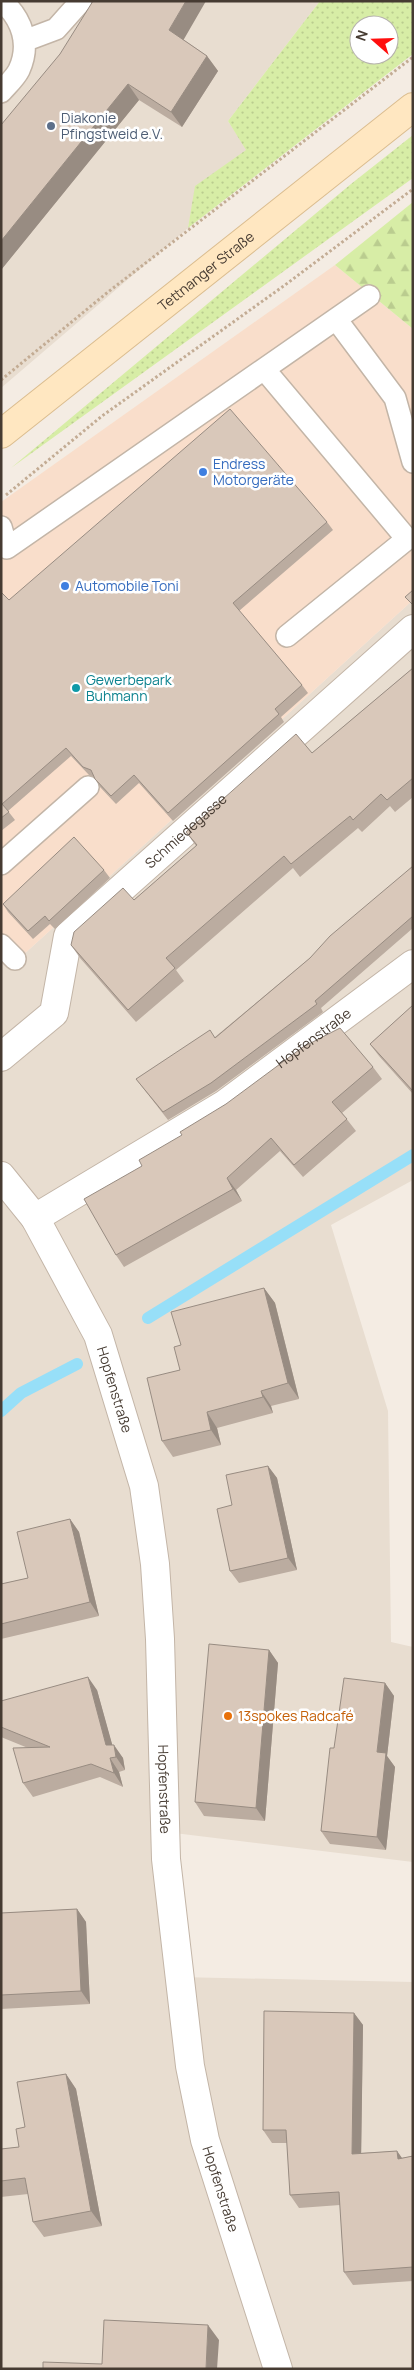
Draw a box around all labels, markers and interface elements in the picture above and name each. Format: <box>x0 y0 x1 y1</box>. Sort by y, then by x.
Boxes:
north arrow <box>349 15 399 65</box>
text: N <box>351 27 372 43</box>
place label: Diakonie Pfingstweid e.V. <box>61 108 163 143</box>
marker: Diakonie Pfingstweid e.V. <box>45 120 57 132</box>
street label: Tettnanger Straße <box>154 227 258 315</box>
place label: Endress Motorgeräte <box>213 454 294 489</box>
marker: Endress Motorgeräte <box>197 466 209 478</box>
place label: Automobile Toni <box>75 576 179 595</box>
marker: Automobile Toni <box>59 580 71 592</box>
place label: Gewerbepark Buhmann <box>86 670 173 705</box>
marker: Gewerbepark Buhmann <box>70 682 82 694</box>
street label: Schmiedegasse <box>141 789 231 872</box>
street label: Hopfenstraße <box>272 1003 355 1072</box>
street label: Hopfenstraße <box>93 1344 137 1435</box>
place label: 13spokes Radcafé <box>238 1706 354 1725</box>
marker: 13spokes Radcafé <box>222 1710 234 1722</box>
street label: Hopfenstraße <box>154 1744 175 1834</box>
street label: Hopfenstraße <box>198 2143 244 2234</box>

